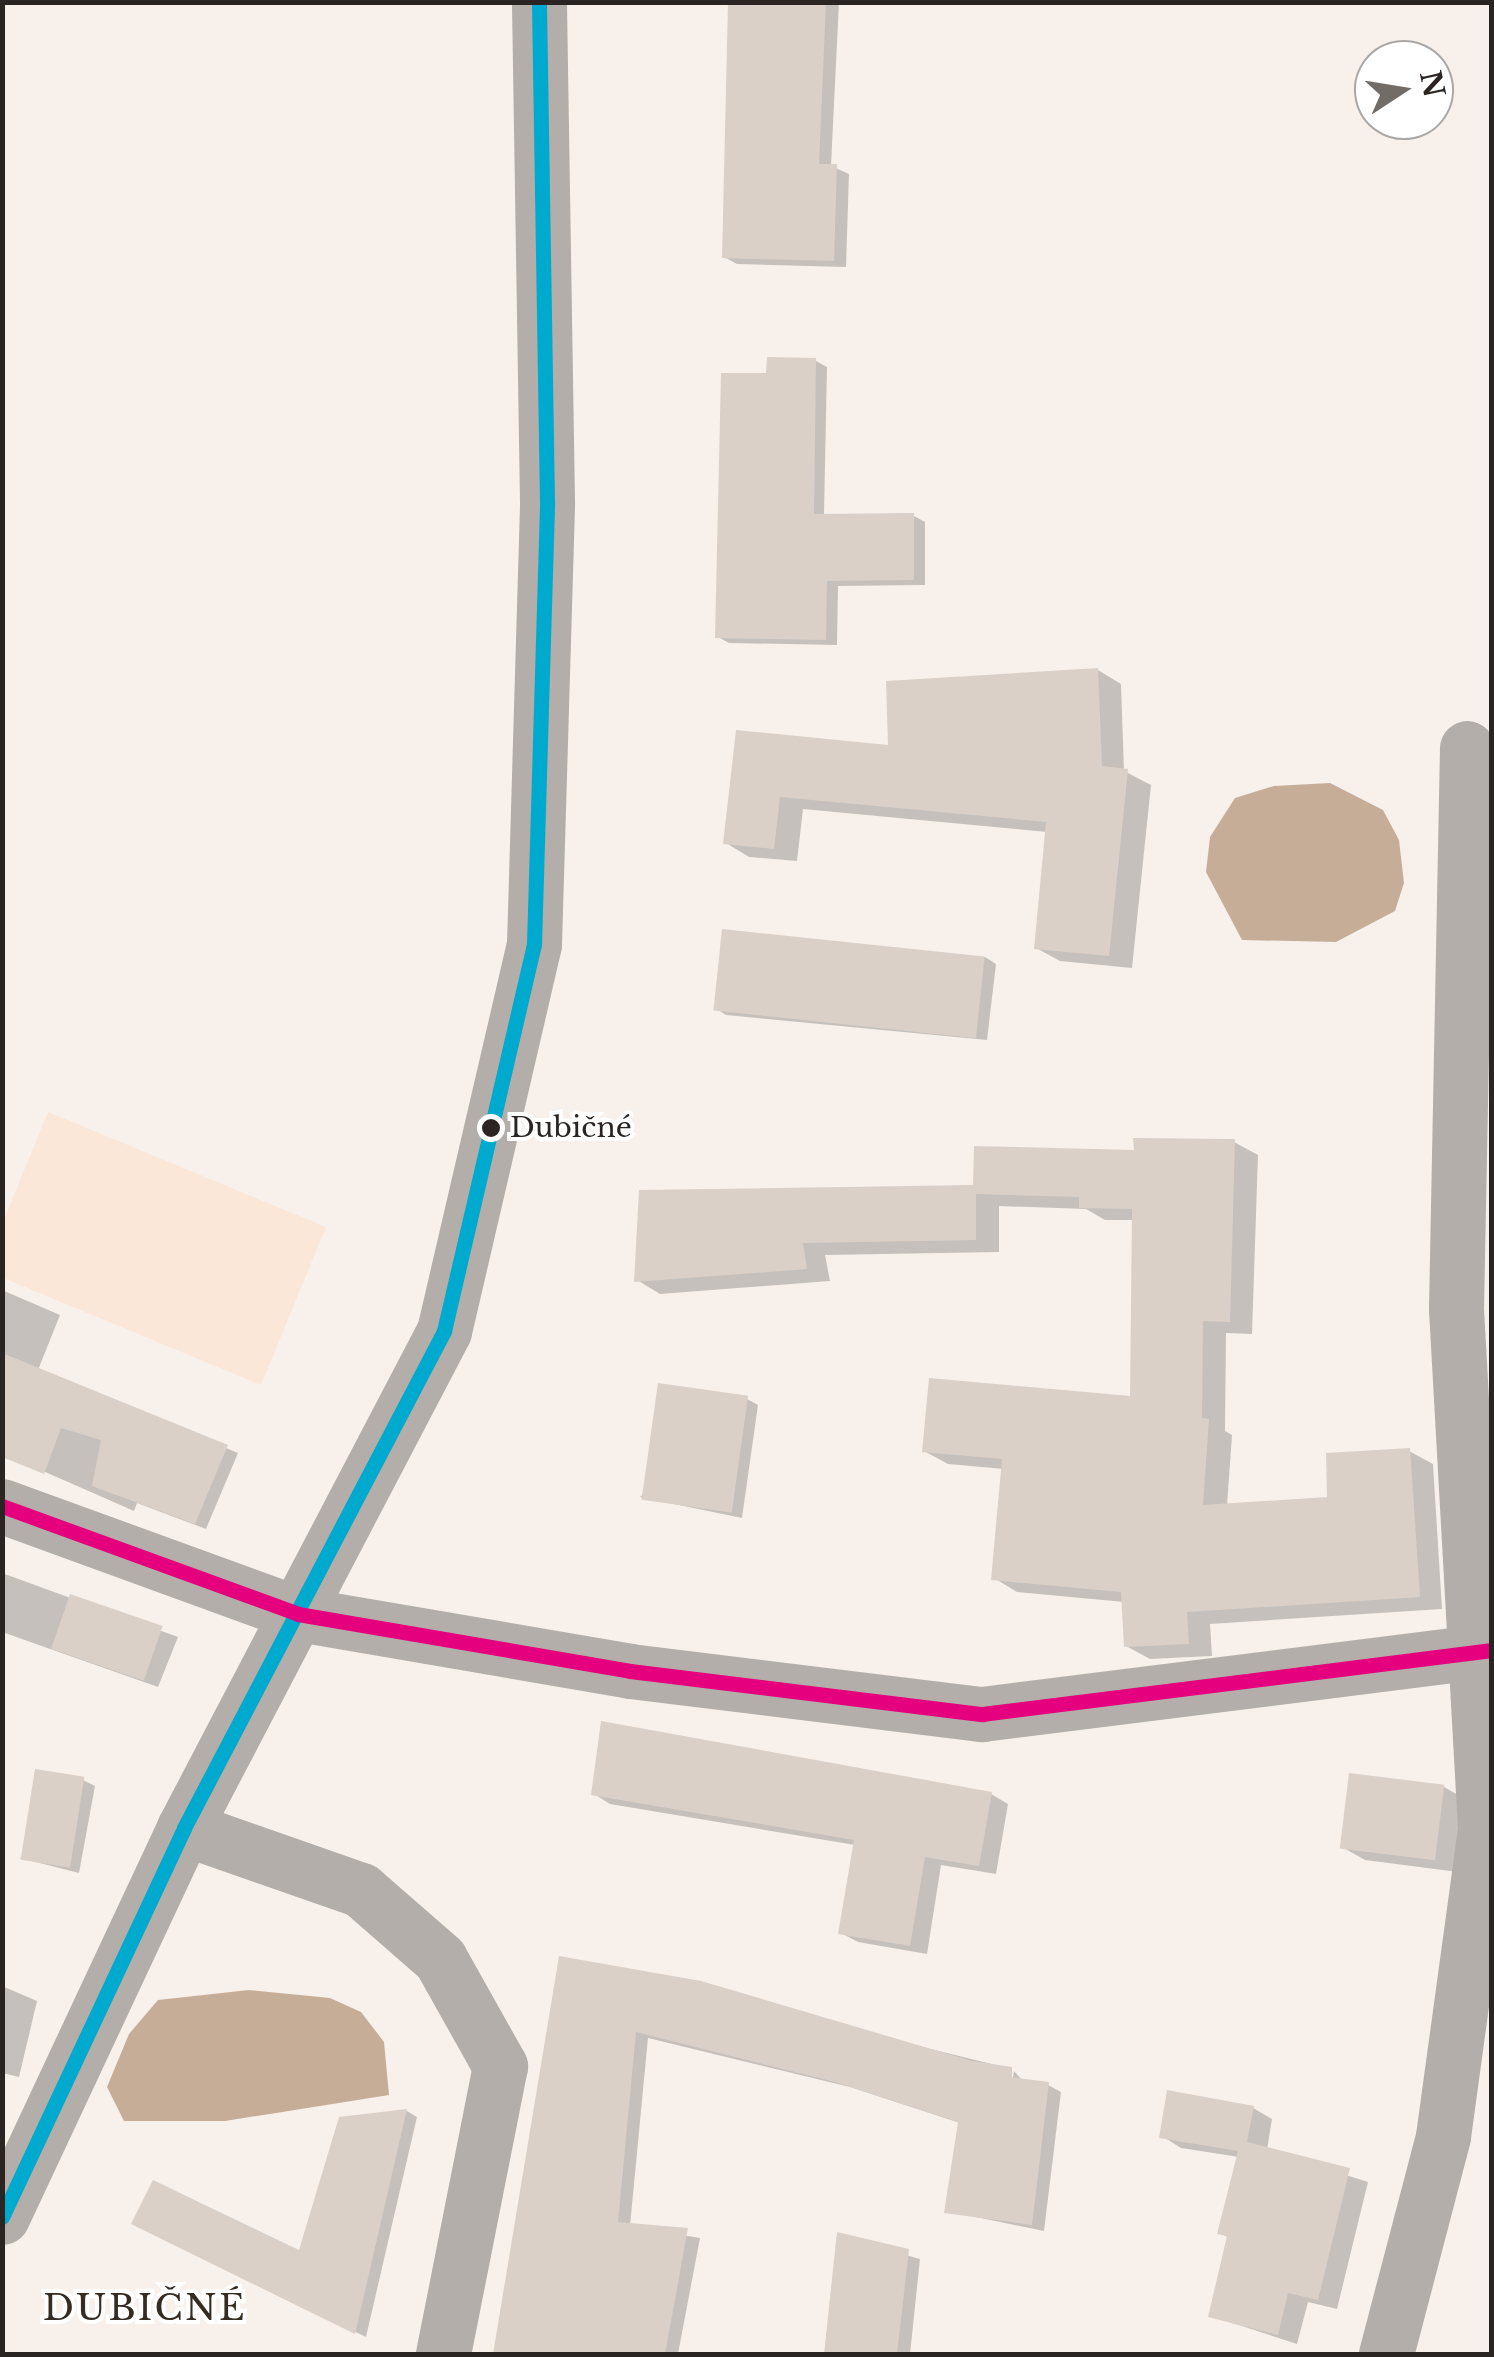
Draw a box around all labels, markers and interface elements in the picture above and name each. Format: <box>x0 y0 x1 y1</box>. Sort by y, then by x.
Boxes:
north arrow <box>1354 40 1454 140</box>
text: N <box>1412 68 1452 101</box>
place label: Dubičné <box>510 1111 632 1145</box>
marker: Dubičné <box>481 1118 501 1138</box>
district label: DUBIČNÉ <box>43 2287 247 2329</box>

